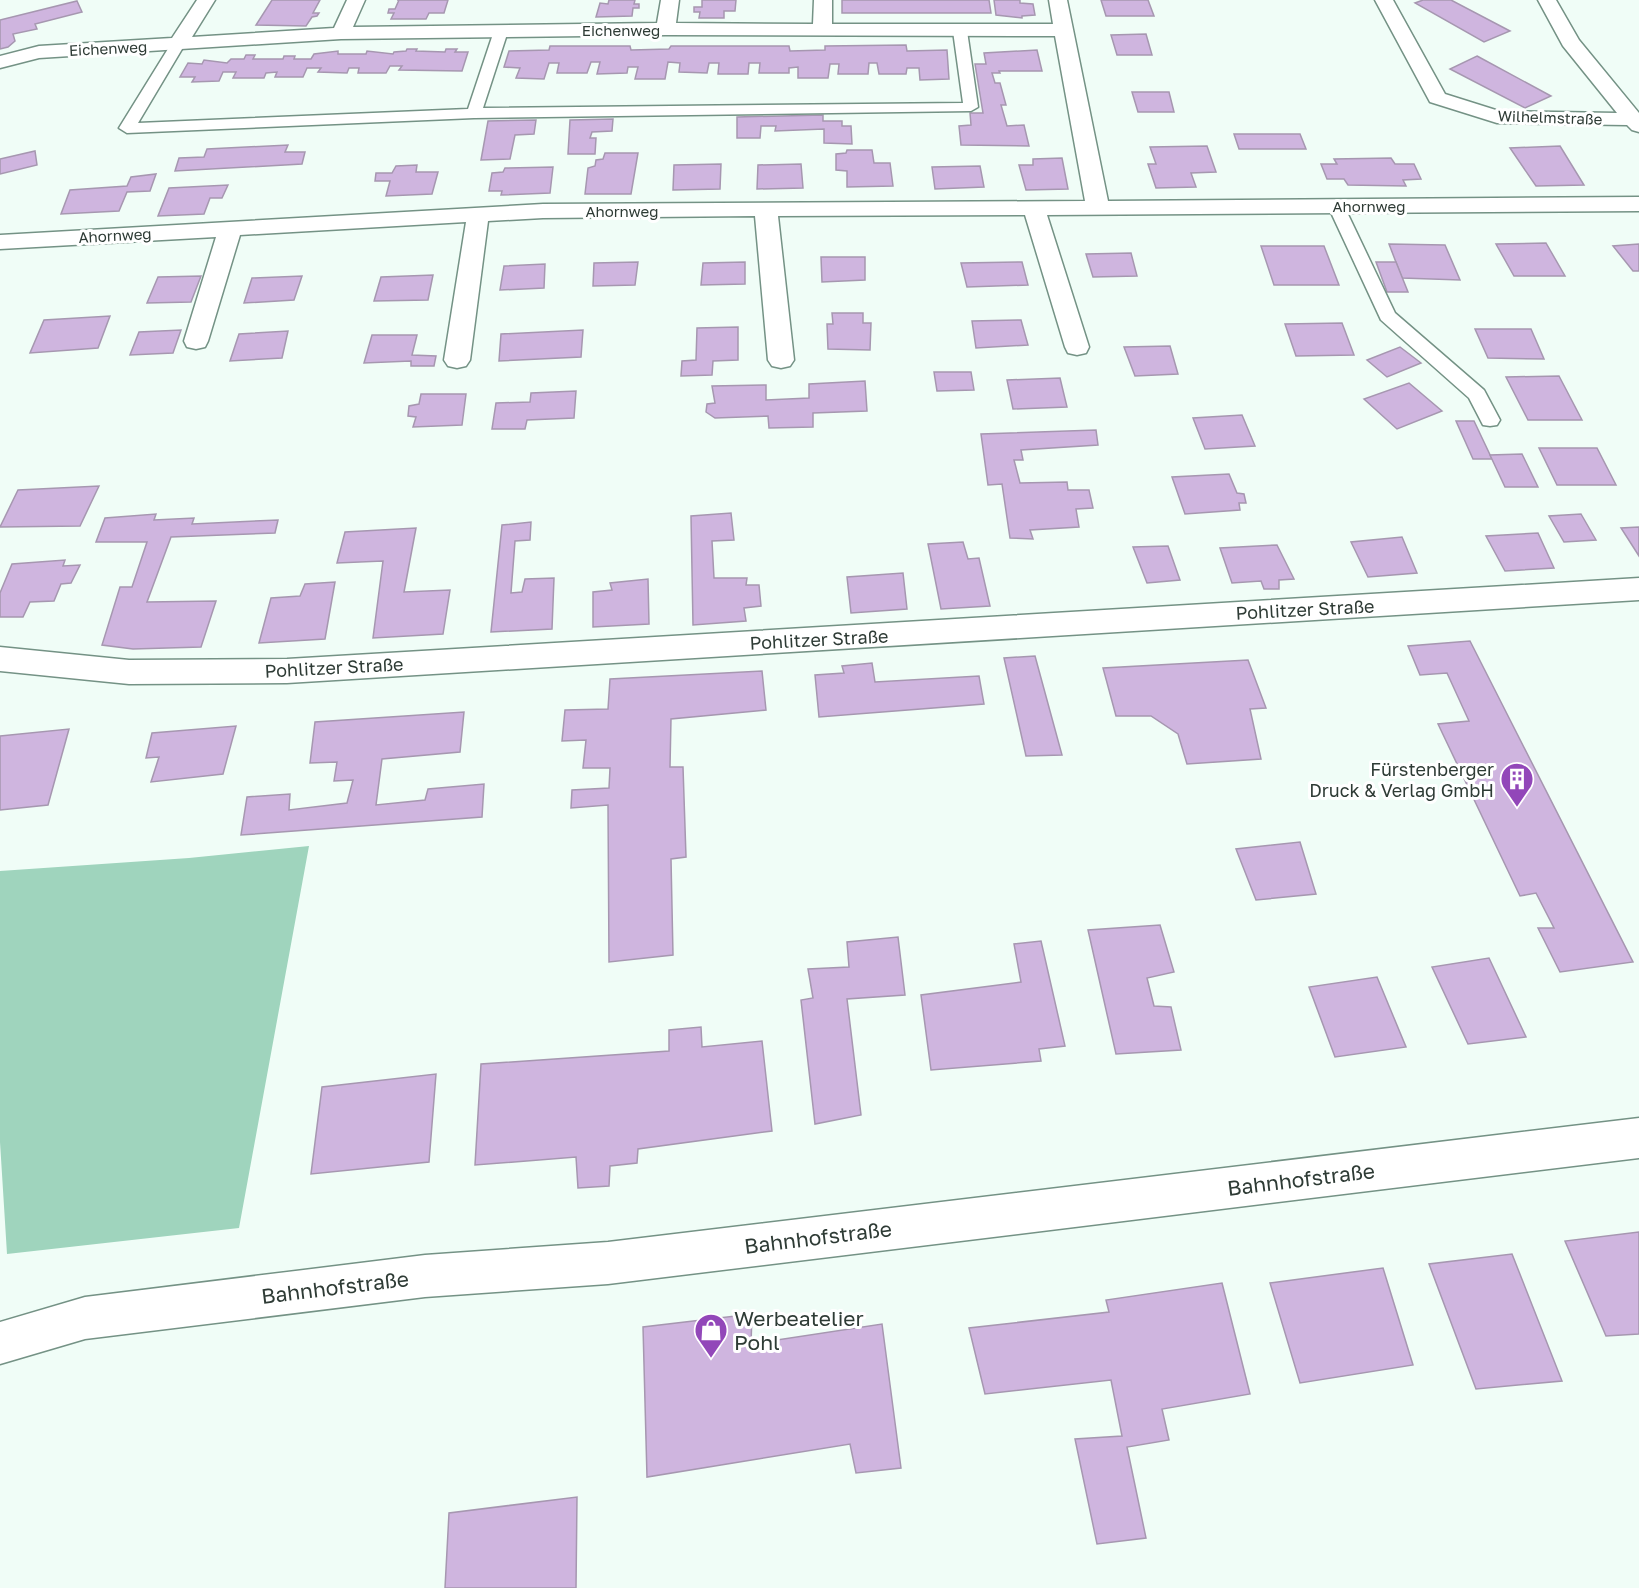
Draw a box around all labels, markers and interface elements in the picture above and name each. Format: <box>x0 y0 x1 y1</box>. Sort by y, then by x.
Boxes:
street label: Eichenweg <box>582 21 660 39</box>
street label: Eichenweg <box>68 37 148 59</box>
street label: Wilhelmstraße <box>1497 106 1603 128</box>
street label: Ahornweg <box>1332 197 1406 215</box>
street label: Ahornweg <box>585 202 659 220</box>
street label: Ahornweg <box>78 224 152 246</box>
street label: Pohlitzer Straße <box>1235 594 1375 624</box>
street label: Pohlitzer Straße <box>749 624 889 654</box>
street label: Pohlitzer Straße <box>264 652 404 682</box>
place label: Fürstenberger Druck & Verlag GmbH <box>1309 758 1494 801</box>
building icon: Fürstenberger Druck & Verlag GmbH <box>1499 761 1535 808</box>
street label: Bahnhofstraße <box>1226 1157 1376 1201</box>
street label: Bahnhofstraße <box>743 1215 893 1259</box>
street label: Bahnhofstraße <box>260 1265 410 1309</box>
place label: Werbeatelier Pohl <box>734 1305 864 1355</box>
shop icon: Werbeatelier Pohl <box>693 1312 729 1359</box>

